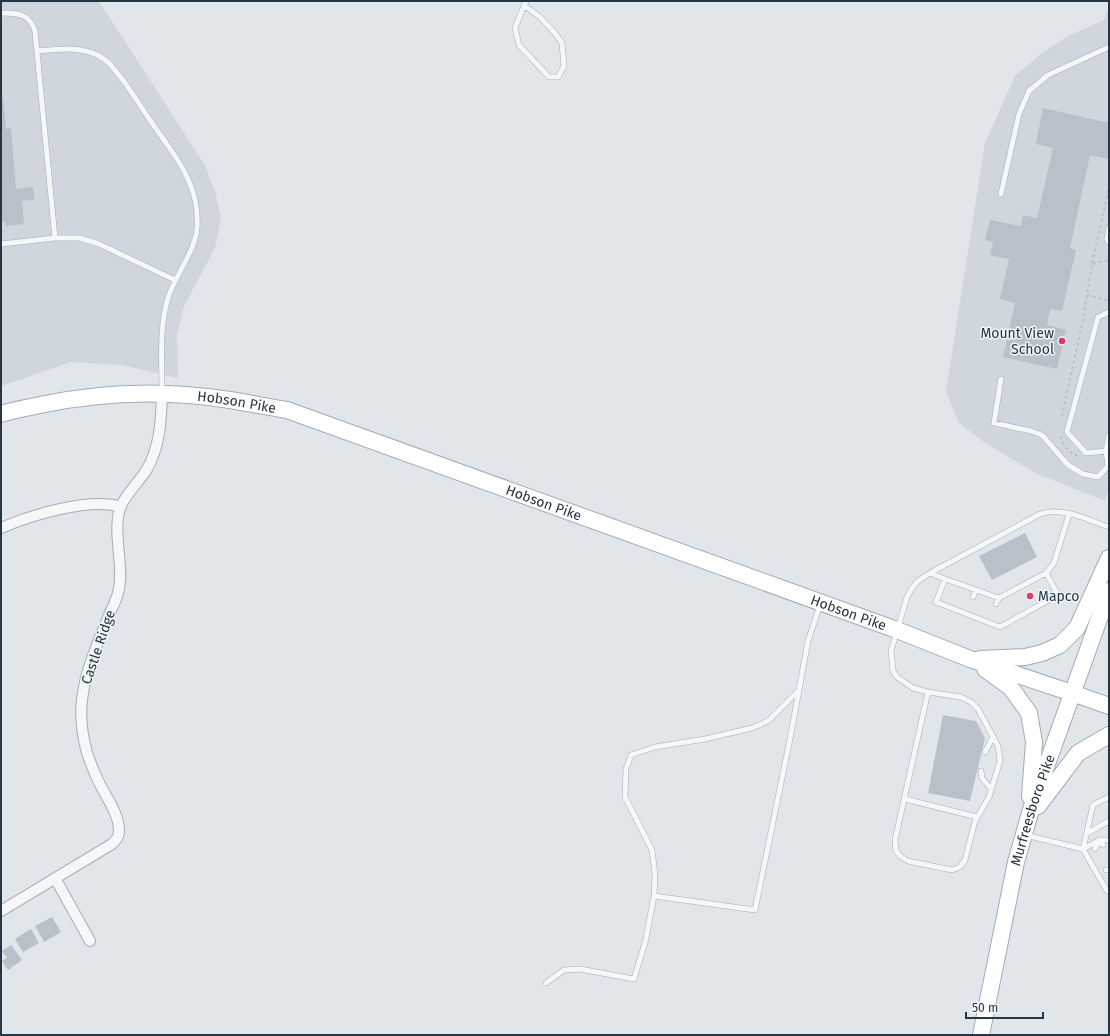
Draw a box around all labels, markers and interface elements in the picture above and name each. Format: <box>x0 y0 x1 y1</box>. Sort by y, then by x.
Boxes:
place label: Mount View School <box>980 325 1054 358</box>
marker: Mount View School <box>1057 336 1067 346</box>
street label: Hobson Pike <box>196 388 277 417</box>
street label: Hobson Pike <box>503 482 584 525</box>
place label: Mapco <box>1038 588 1079 605</box>
marker: Mapco <box>1025 591 1035 601</box>
street label: Hobson Pike <box>808 592 889 634</box>
street label: Castle Ridge <box>78 608 119 687</box>
street label: Murfreesboro Pike <box>1007 752 1059 868</box>
scale bar <box>966 994 1043 1020</box>
text: 50 m <box>972 1001 998 1015</box>

